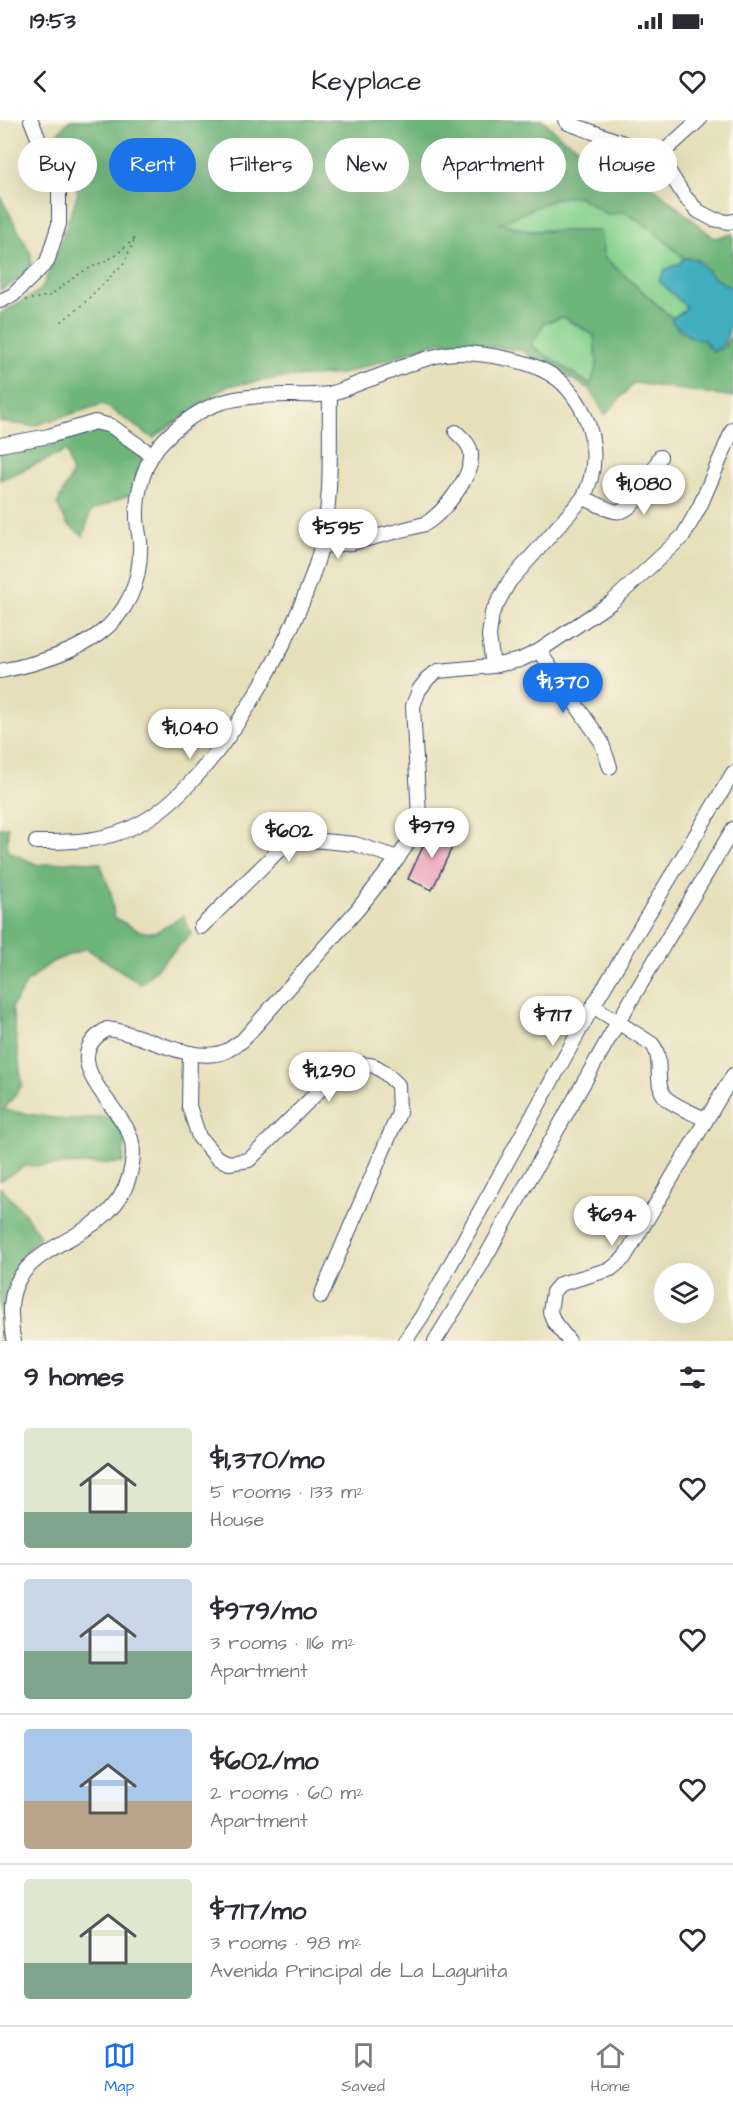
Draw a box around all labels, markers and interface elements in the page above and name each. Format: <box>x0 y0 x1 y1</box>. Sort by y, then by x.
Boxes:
text: 19:53 <box>30 6 76 37</box>
text: Keyplace <box>311 62 422 100</box>
icon: back <box>24 65 57 98</box>
icon: heart <box>676 65 709 98</box>
chip: Buy <box>18 138 97 192</box>
chip: Rent <box>109 138 196 192</box>
chip: Filters <box>208 138 313 192</box>
chip: New <box>325 138 409 192</box>
chip: Apartment <box>421 138 566 192</box>
chip: House <box>578 138 677 192</box>
pin: $1,080 <box>595 465 693 516</box>
text: $1,080 <box>616 470 672 498</box>
pin: $595 <box>302 509 374 560</box>
text: $595 <box>313 514 363 542</box>
pin: $1,370 <box>514 663 612 714</box>
text: $1,370 <box>537 668 589 696</box>
pin: $1,040 <box>141 709 239 760</box>
text: $1,040 <box>162 714 218 742</box>
pin: $979 <box>396 808 468 859</box>
pin: $602 <box>253 812 325 863</box>
text: $979 <box>409 813 455 841</box>
text: $602 <box>265 817 313 845</box>
pin: $717 <box>517 996 589 1047</box>
text: $717 <box>534 1001 572 1029</box>
pin: $1,290 <box>280 1052 378 1103</box>
text: $1,290 <box>303 1057 355 1085</box>
pin: $694 <box>576 1196 648 1247</box>
text: $694 <box>588 1201 636 1229</box>
map controls <box>654 1263 714 1323</box>
button: layers <box>654 1263 714 1323</box>
text: 9 homes <box>24 1359 124 1395</box>
icon: filters <box>676 1361 709 1394</box>
text: $1,370/mo <box>210 1442 325 1478</box>
icon: home <box>72 1452 144 1524</box>
icon: heart <box>676 1472 709 1505</box>
text: 5 rooms · 133 m² <box>210 1478 364 1506</box>
text: House <box>210 1506 264 1534</box>
text: $979/mo <box>210 1593 317 1629</box>
icon: home <box>72 1603 144 1675</box>
icon: heart <box>676 1623 709 1656</box>
text: 3 rooms · 116 m² <box>210 1629 355 1657</box>
text: Apartment <box>210 1657 308 1685</box>
text: $602/mo <box>210 1743 319 1779</box>
icon: home <box>72 1753 144 1825</box>
icon: heart <box>676 1773 709 1806</box>
text: 2 rooms · 60 m² <box>210 1779 364 1807</box>
text: Apartment <box>210 1807 308 1835</box>
text: $717/mo <box>210 1893 306 1929</box>
icon: home <box>72 1903 144 1975</box>
icon: heart <box>676 1923 709 1956</box>
text: 3 rooms · 98 m² <box>210 1929 362 1957</box>
text: Avenida Principal de La Lagunita <box>210 1957 507 1985</box>
tab: Map <box>103 2039 136 2097</box>
tab: Saved <box>341 2039 385 2097</box>
tab: Home <box>590 2039 630 2097</box>

